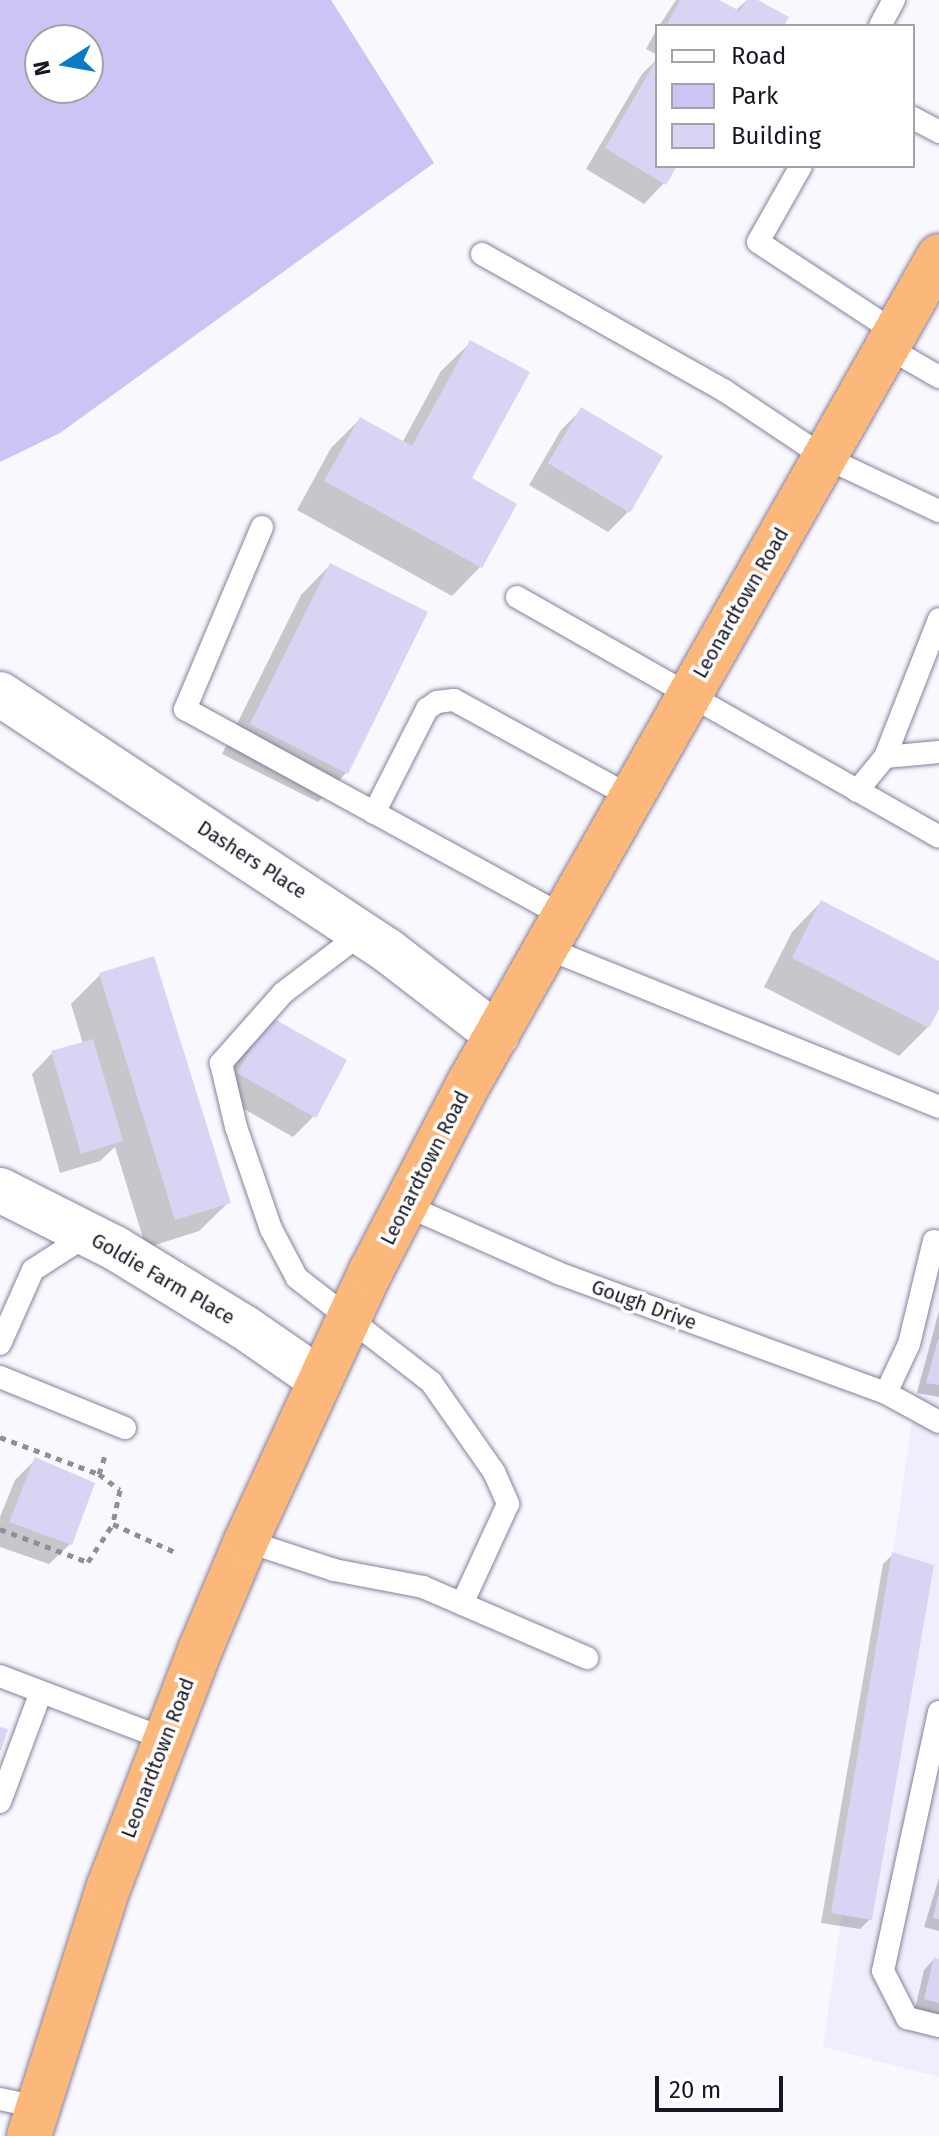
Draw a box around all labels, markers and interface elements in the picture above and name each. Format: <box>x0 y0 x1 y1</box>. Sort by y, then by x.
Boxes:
north arrow <box>24 24 104 104</box>
legend <box>655 24 915 168</box>
text: Road <box>731 42 786 70</box>
text: N <box>27 59 57 78</box>
text: Park <box>731 82 778 110</box>
text: Building <box>731 122 821 150</box>
street label: Leonardtown Road <box>688 523 794 683</box>
street label: Dashers Place <box>193 816 311 904</box>
street label: Leonardtown Road <box>376 1087 474 1249</box>
street label: Goldie Farm Place <box>87 1228 239 1330</box>
street label: Gough Drive <box>588 1275 700 1335</box>
street label: Leonardtown Road <box>116 1674 200 1842</box>
scale bar <box>659 2060 787 2110</box>
text: 20 m <box>669 2076 721 2104</box>

